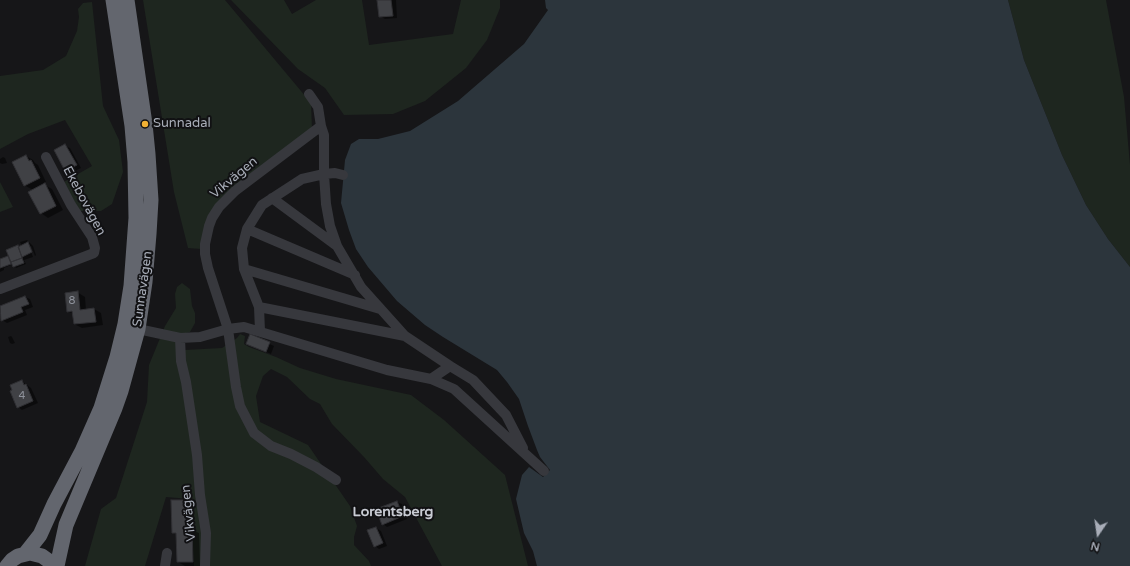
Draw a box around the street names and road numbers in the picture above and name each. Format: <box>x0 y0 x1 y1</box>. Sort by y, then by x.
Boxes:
street label: Vikvägen <box>207 154 261 202</box>
street label: Ekebovägen <box>59 164 109 238</box>
street label: Sunnavägen <box>130 250 156 328</box>
street label: Vikvägen <box>178 484 200 542</box>

